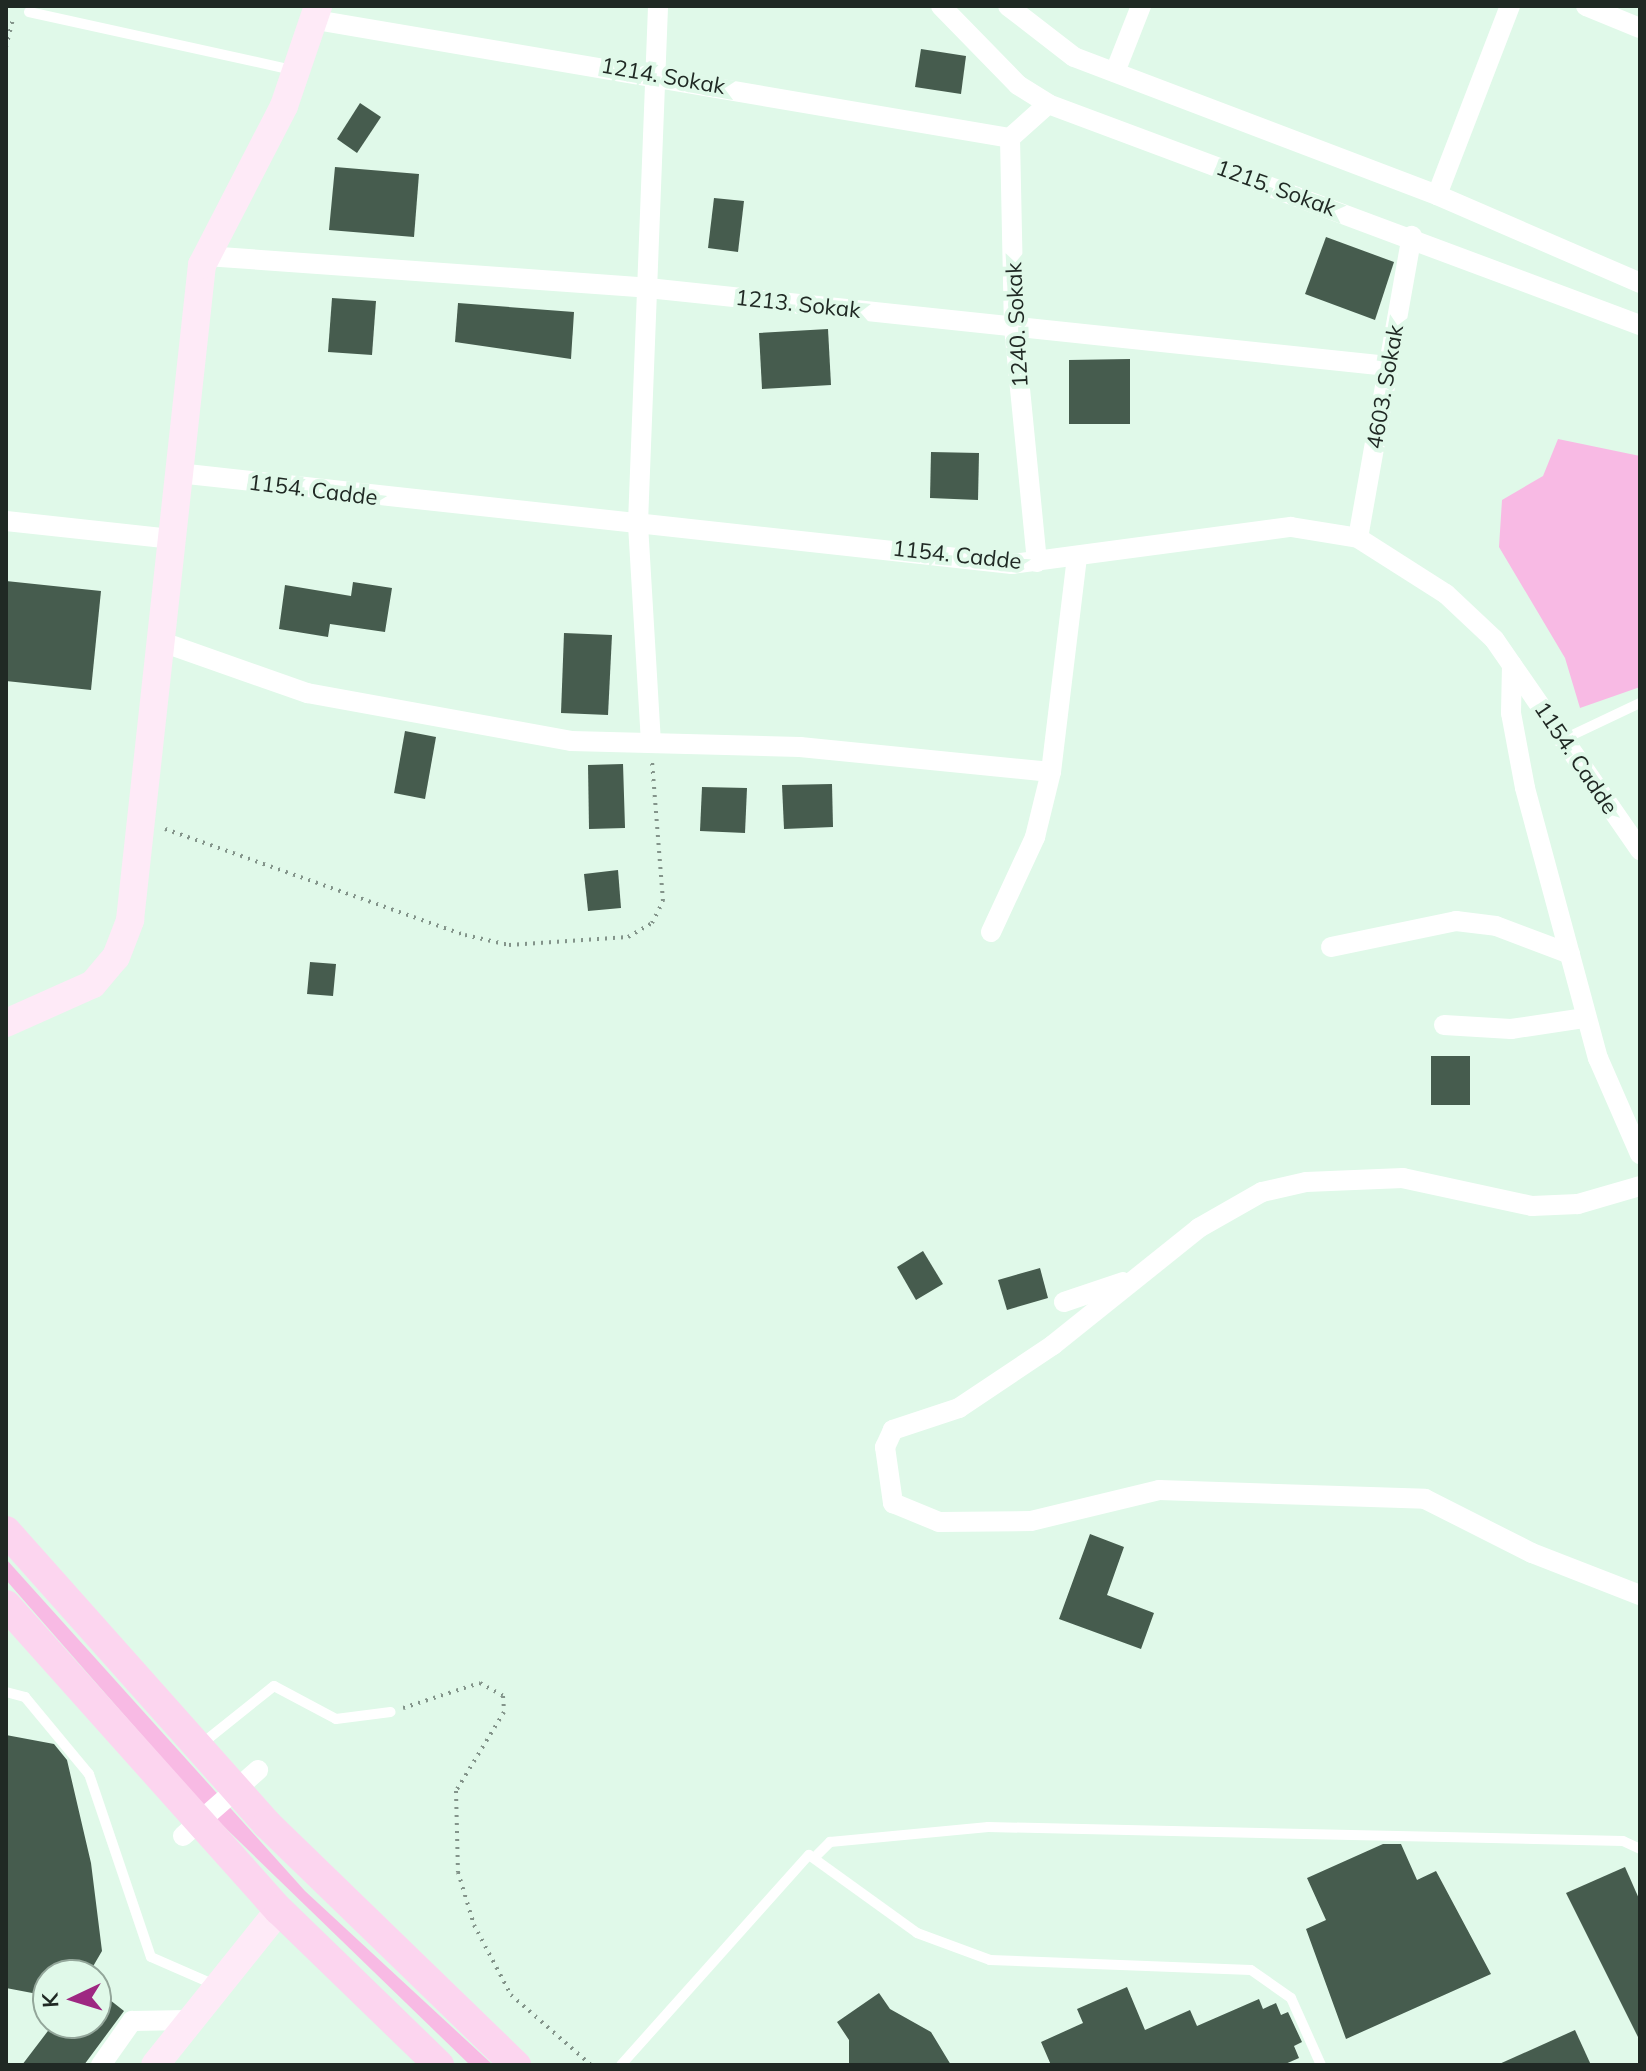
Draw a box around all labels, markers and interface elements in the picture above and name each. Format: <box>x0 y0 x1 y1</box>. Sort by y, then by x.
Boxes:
street label: 1214. Sokak <box>599 52 727 100</box>
street label: 1215. Sokak <box>1212 154 1340 222</box>
street label: 1240. Sokak <box>1001 262 1033 388</box>
street label: 1213. Sokak <box>734 284 862 324</box>
street label: 4603. Sokak <box>1361 323 1409 451</box>
street label: 1154. Cadde <box>247 469 379 511</box>
street label: 1154. Cadde <box>891 535 1023 575</box>
street label: 1154. Cadde <box>1529 697 1623 819</box>
north arrow <box>32 1959 112 2039</box>
text: K <box>36 1992 65 2009</box>

